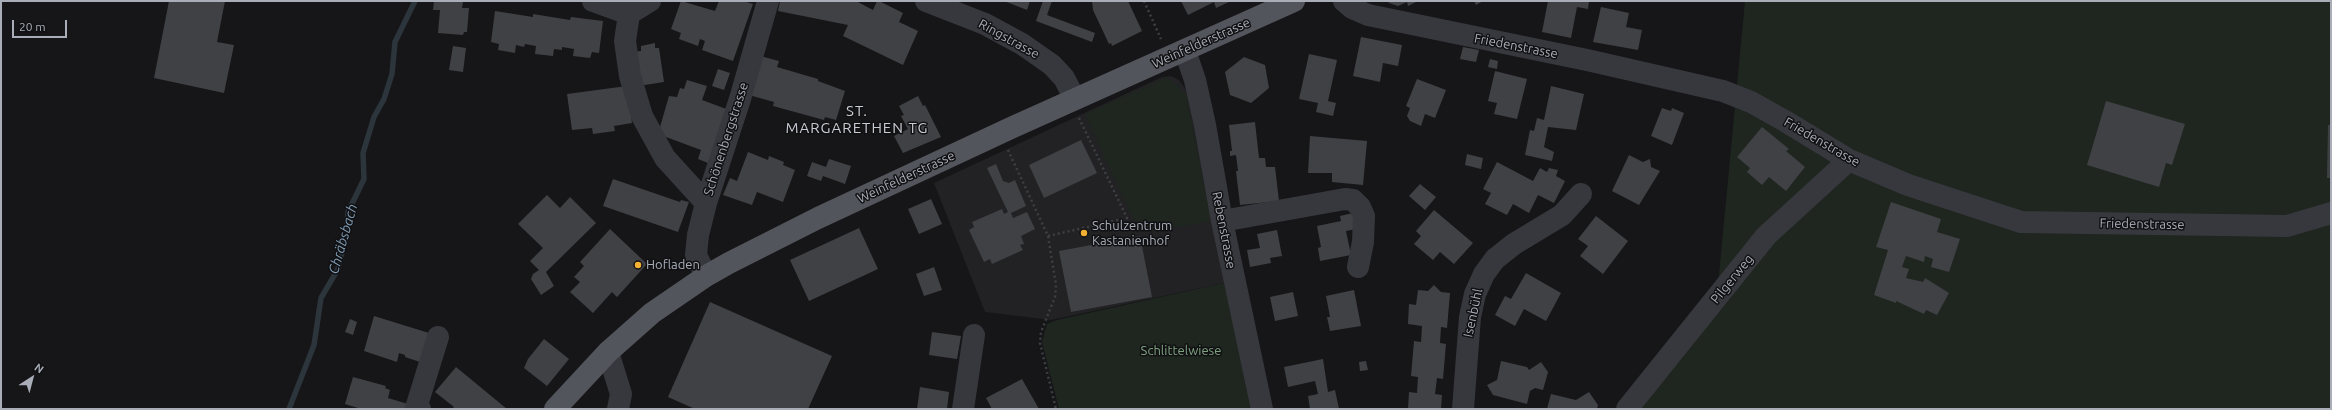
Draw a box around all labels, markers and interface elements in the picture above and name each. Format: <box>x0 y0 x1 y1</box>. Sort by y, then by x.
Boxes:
scale bar <box>14 12 69 38</box>
street label: Weinfelderstrasse <box>1150 14 1252 72</box>
street label: Ringstrasse <box>976 16 1042 62</box>
text: 20 m <box>19 20 46 33</box>
street label: Friedenstrasse <box>1473 30 1559 62</box>
street label: Schönenbergstrasse <box>700 81 752 197</box>
district label: ST. MARGARETHEN TG <box>786 102 928 137</box>
street label: Friedenstrasse <box>1781 114 1863 170</box>
street label: Weinfelderstrasse <box>855 148 957 206</box>
street label: Rebenstrasse <box>1209 190 1239 270</box>
water label: Chräbsbach <box>325 202 361 276</box>
street label: Friedenstrasse <box>2099 215 2185 233</box>
place label: Schulzentrum Kastanienhof <box>1092 218 1172 249</box>
marker: Schulzentrum Kastanienhof <box>1079 228 1089 238</box>
street label: Pilgerweg <box>1707 251 1757 307</box>
place label: Hofladen <box>646 257 700 273</box>
marker: Hofladen <box>633 260 643 270</box>
street label: Isenbühl <box>1460 287 1486 339</box>
park label: Schlittelwiese <box>1141 343 1221 359</box>
north arrow <box>12 358 52 398</box>
text: N <box>32 361 46 376</box>

